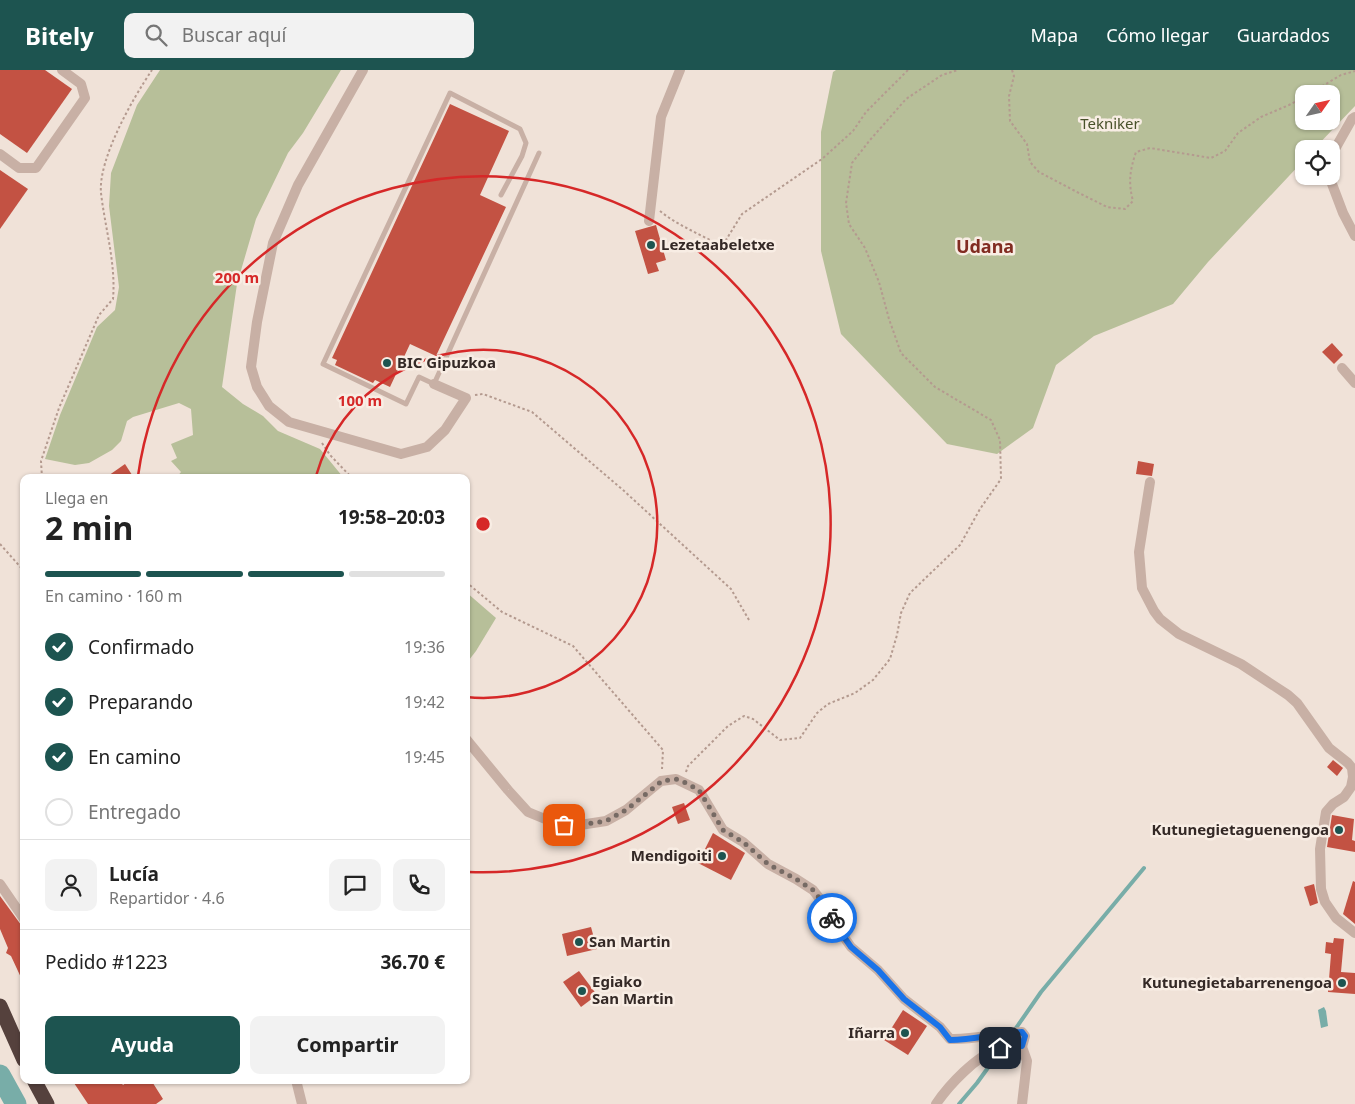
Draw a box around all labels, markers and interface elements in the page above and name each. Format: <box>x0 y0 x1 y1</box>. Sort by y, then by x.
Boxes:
search box <box>124 13 474 58</box>
text: Bitely <box>25 19 94 52</box>
icon: search <box>142 21 170 49</box>
text: Buscar aquí <box>182 22 287 48</box>
text: Mapa <box>1031 23 1078 47</box>
text: Cómo llegar <box>1106 23 1209 47</box>
text: Guardados <box>1237 23 1330 47</box>
north arrow <box>1295 85 1340 130</box>
map controls <box>1295 85 1340 185</box>
park label: Tekniker <box>1080 113 1140 133</box>
button: locate <box>1295 140 1340 185</box>
place label: Lezetaabeletxe <box>661 234 775 254</box>
district label: Udana <box>956 234 1014 258</box>
marker: Lezetaabeletxe <box>645 239 657 251</box>
text: 200 m <box>215 267 259 287</box>
place label: BIC Gipuzkoa <box>397 352 496 372</box>
marker: BIC Gipuzkoa <box>381 357 393 369</box>
text: 100 m <box>338 390 382 410</box>
text: Llega en <box>45 487 108 509</box>
text: 19:58–20:03 <box>338 504 445 530</box>
text: 2 min <box>45 506 133 549</box>
centre of rings <box>474 515 492 533</box>
text: En camino · 160 m <box>45 585 182 607</box>
icon: check <box>45 633 73 661</box>
text: Confirmado <box>88 634 194 660</box>
text: 19:36 <box>404 636 445 658</box>
icon: check <box>45 688 73 716</box>
text: Preparando <box>88 689 193 715</box>
text: 19:42 <box>404 691 445 713</box>
icon: check <box>45 743 73 771</box>
text: En camino <box>88 744 181 770</box>
text: 19:45 <box>404 746 445 768</box>
text: Entregado <box>88 799 181 825</box>
pin <box>543 804 585 846</box>
icon: bag <box>550 811 578 839</box>
place label: Kutunegietaguenengoa <box>1151 819 1329 839</box>
marker: Kutunegietaguenengoa <box>1333 824 1345 836</box>
place label: Mendigoiti <box>631 845 712 865</box>
marker: Mendigoiti <box>716 850 728 862</box>
button: person <box>45 859 97 911</box>
button: chat <box>329 859 381 911</box>
button: phone <box>393 859 445 911</box>
text: Lucía <box>109 861 159 887</box>
text: Repartidor · 4.6 <box>109 887 225 909</box>
courier <box>807 893 857 943</box>
icon: bike <box>818 904 846 932</box>
place label: San Martin <box>589 931 670 951</box>
marker: San Martin <box>573 936 585 948</box>
text: Pedido #1223 <box>45 949 168 975</box>
text: 36.70 € <box>380 949 445 975</box>
place label: Egiako San Martin <box>592 971 673 1008</box>
place label: Kutunegietabarrenengoa <box>1142 972 1332 992</box>
marker: Kutunegietabarrenengoa <box>1336 977 1348 989</box>
marker: Egiako San Martin <box>576 985 588 997</box>
button: Ayuda <box>45 1016 240 1074</box>
button: Compartir <box>250 1016 445 1074</box>
place label: Iñarra <box>848 1022 895 1042</box>
marker: Iñarra <box>899 1027 911 1039</box>
pin <box>979 1027 1021 1069</box>
icon: home <box>986 1034 1014 1062</box>

